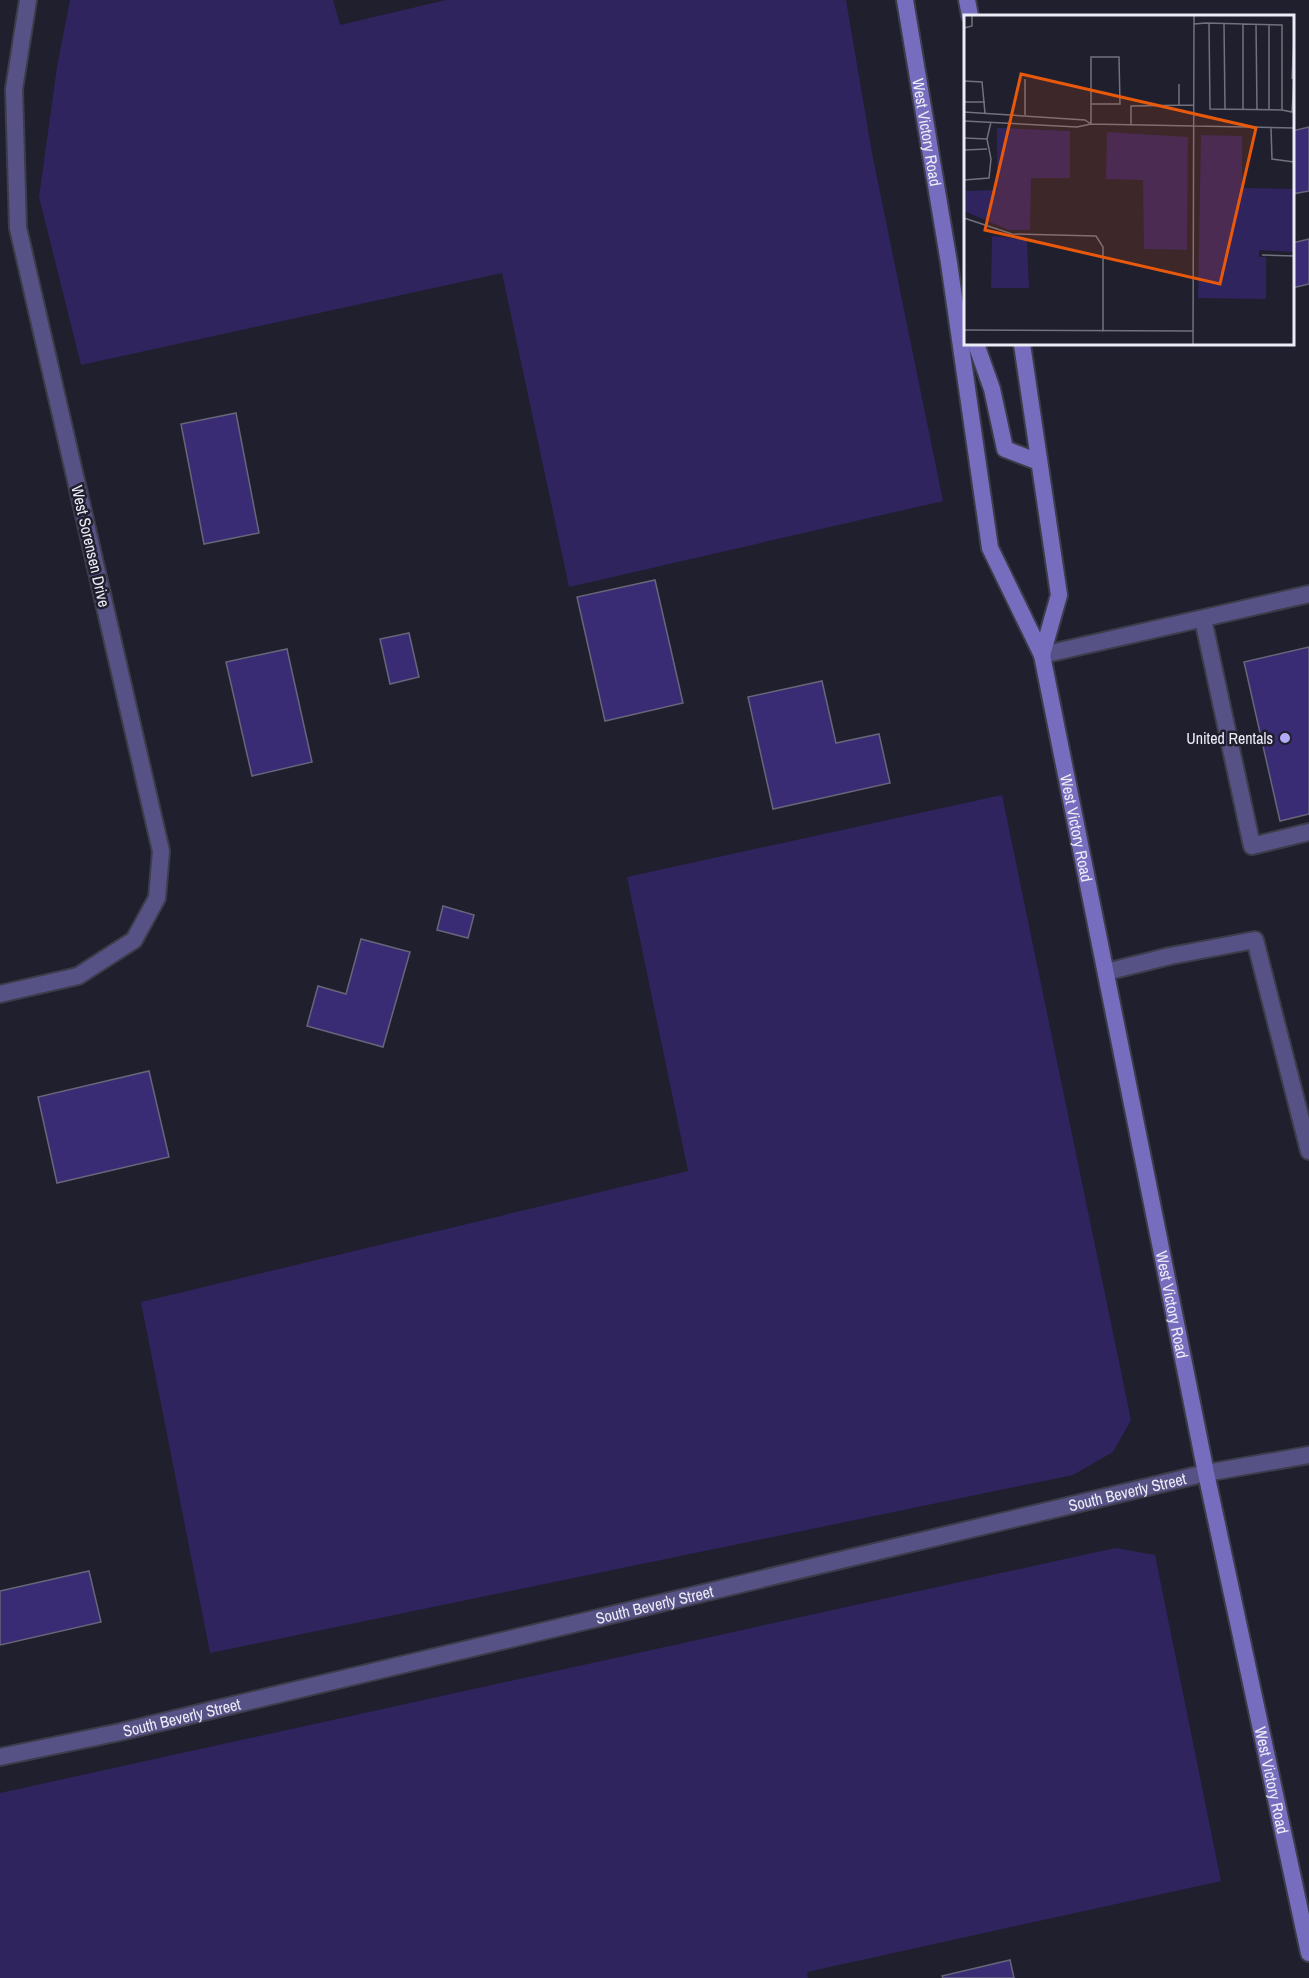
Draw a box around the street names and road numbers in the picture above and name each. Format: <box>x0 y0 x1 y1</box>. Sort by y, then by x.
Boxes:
street label: West Victory Road <box>907 77 947 188</box>
street label: West Sorensen Drive <box>66 483 116 609</box>
street label: West Victory Road <box>1055 772 1098 884</box>
street label: West Victory Road <box>1151 1249 1194 1360</box>
street label: South Beverly Street <box>1066 1467 1189 1516</box>
street label: South Beverly Street <box>593 1580 716 1629</box>
street label: South Beverly Street <box>121 1693 243 1742</box>
street label: West Victory Road <box>1250 1725 1294 1836</box>

